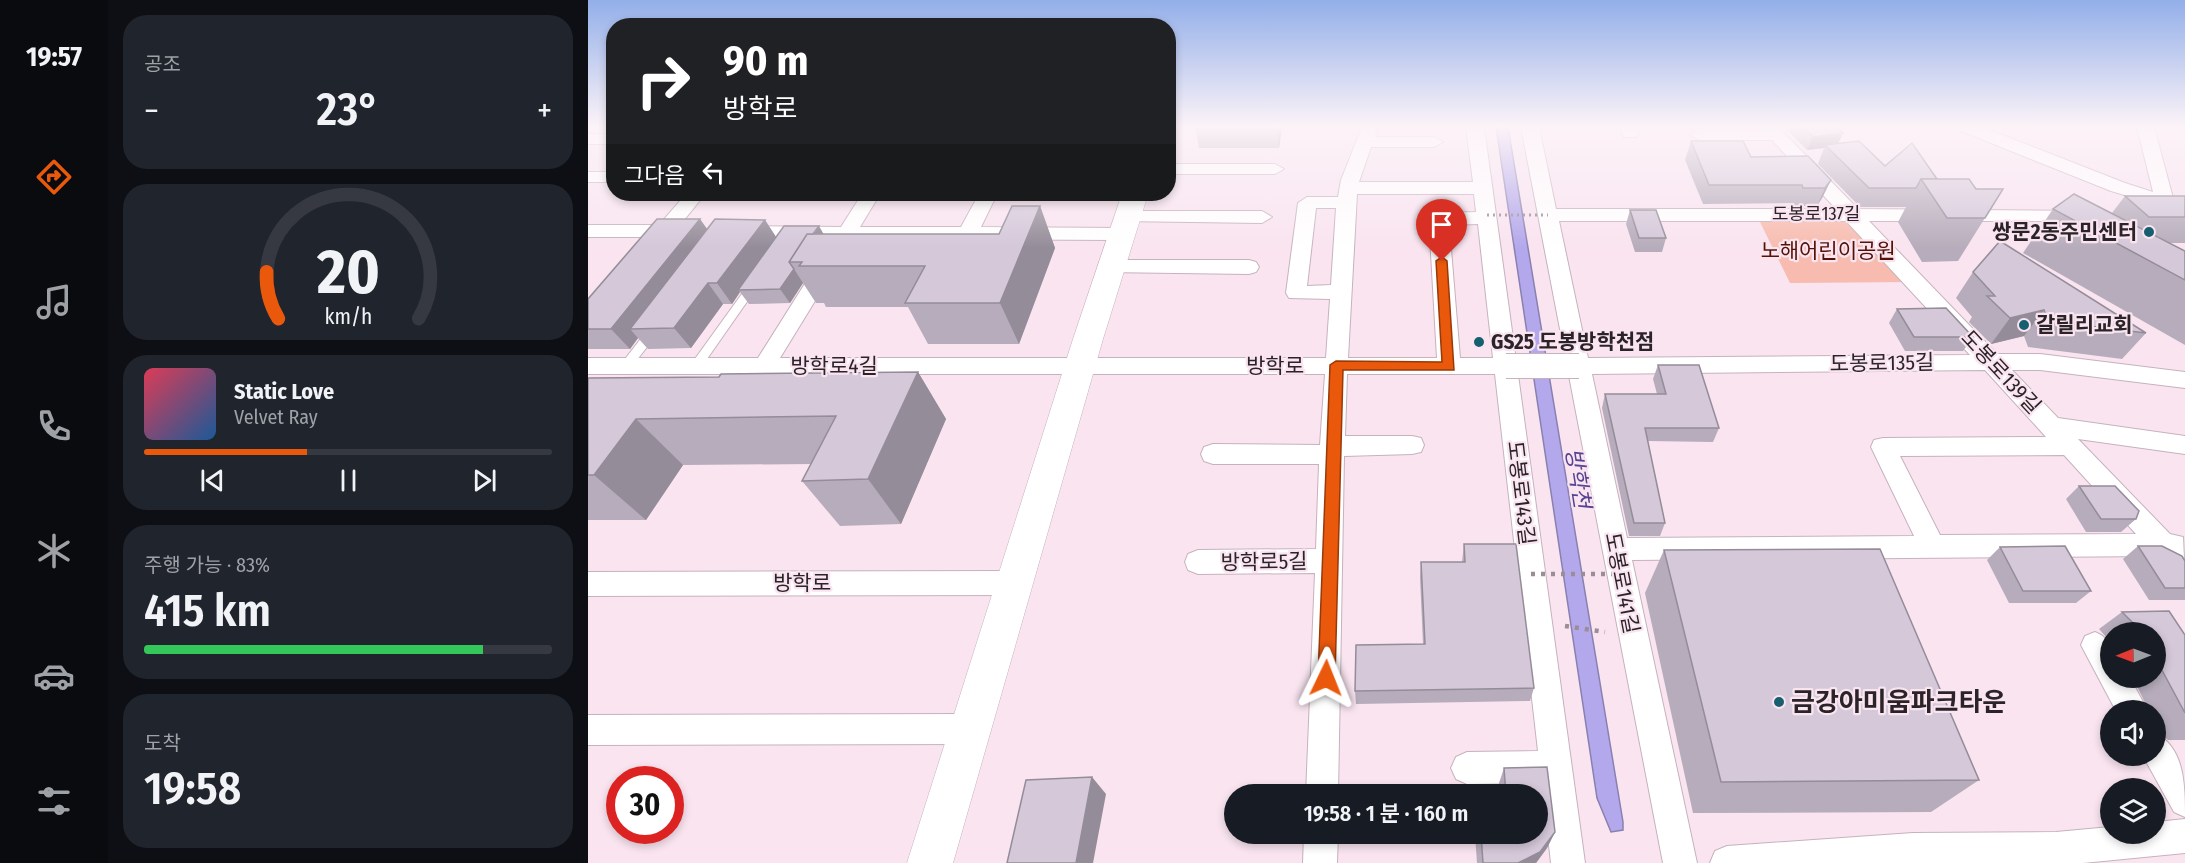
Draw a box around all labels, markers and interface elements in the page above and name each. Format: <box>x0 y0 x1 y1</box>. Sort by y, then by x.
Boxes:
text: 90 m <box>723 36 808 86</box>
text: 19:57 <box>26 41 82 73</box>
icon: right <box>624 42 702 120</box>
text: 공조 <box>144 52 181 76</box>
text: 23° <box>317 83 379 137</box>
text: − <box>144 91 159 131</box>
text: + <box>537 91 552 131</box>
text: 방학로 <box>723 93 798 125</box>
icon: directions <box>33 156 75 198</box>
icon: left <box>697 156 730 189</box>
text: 그다음 <box>624 162 685 189</box>
pin <box>1416 199 1467 261</box>
street label: 도봉로137길 <box>1772 203 1860 225</box>
icon: arrive <box>1425 208 1458 241</box>
place label: 쌍문2동주민센터 <box>1992 219 2137 245</box>
marker: 쌍문2동주민센터 <box>2142 225 2156 239</box>
text: 20 <box>316 235 379 310</box>
park label: 노해어린이공원 <box>1760 238 1896 264</box>
icon: music <box>33 281 75 323</box>
text: km/h <box>324 305 372 331</box>
place label: 갈릴리교회 <box>2036 312 2133 338</box>
marker: 갈릴리교회 <box>2017 318 2031 332</box>
street label: 도봉로139길 <box>1956 325 2046 419</box>
place label: GS25 도봉방학천점 <box>1491 329 1654 355</box>
marker: GS25 도봉방학천점 <box>1472 335 1486 349</box>
street label: 도봉로135길 <box>1829 349 1935 377</box>
street label: 방학로4길 <box>790 353 878 379</box>
street label: 방학로 <box>1246 353 1304 379</box>
text: Static Love <box>234 378 334 405</box>
icon: phone <box>33 405 75 447</box>
text: Velvet Ray <box>234 405 318 429</box>
street label: 도봉로143길 <box>1502 439 1540 547</box>
water label: 방학천 <box>1560 446 1597 513</box>
icon: previous <box>196 464 229 497</box>
icon: pause <box>332 464 365 497</box>
icon: next <box>468 464 501 497</box>
icon: climate <box>33 530 75 572</box>
street label: 도봉로141길 <box>1599 530 1645 636</box>
street label: 방학로5길 <box>1220 548 1308 576</box>
text: 주행 가능 · 83% <box>144 553 270 577</box>
street label: 방학로 <box>773 570 831 596</box>
text: 415 km <box>144 584 271 638</box>
north arrow <box>2100 622 2166 688</box>
map controls <box>2100 622 2166 844</box>
position arrow <box>1294 646 1358 710</box>
icon: car <box>33 655 75 697</box>
place label: 금강아미움파크타운 <box>1791 687 2006 718</box>
marker: 금강아미움파크타운 <box>1772 695 1786 709</box>
button: sound <box>2100 700 2166 766</box>
text: 도착 <box>144 731 181 755</box>
text: 19:58 <box>144 762 241 816</box>
speed limit sign: 30 <box>606 766 684 844</box>
button: layers <box>2100 778 2166 844</box>
icon: filters <box>33 780 75 822</box>
text: 19:58 · 1 분 · 160 m <box>1304 800 1468 827</box>

